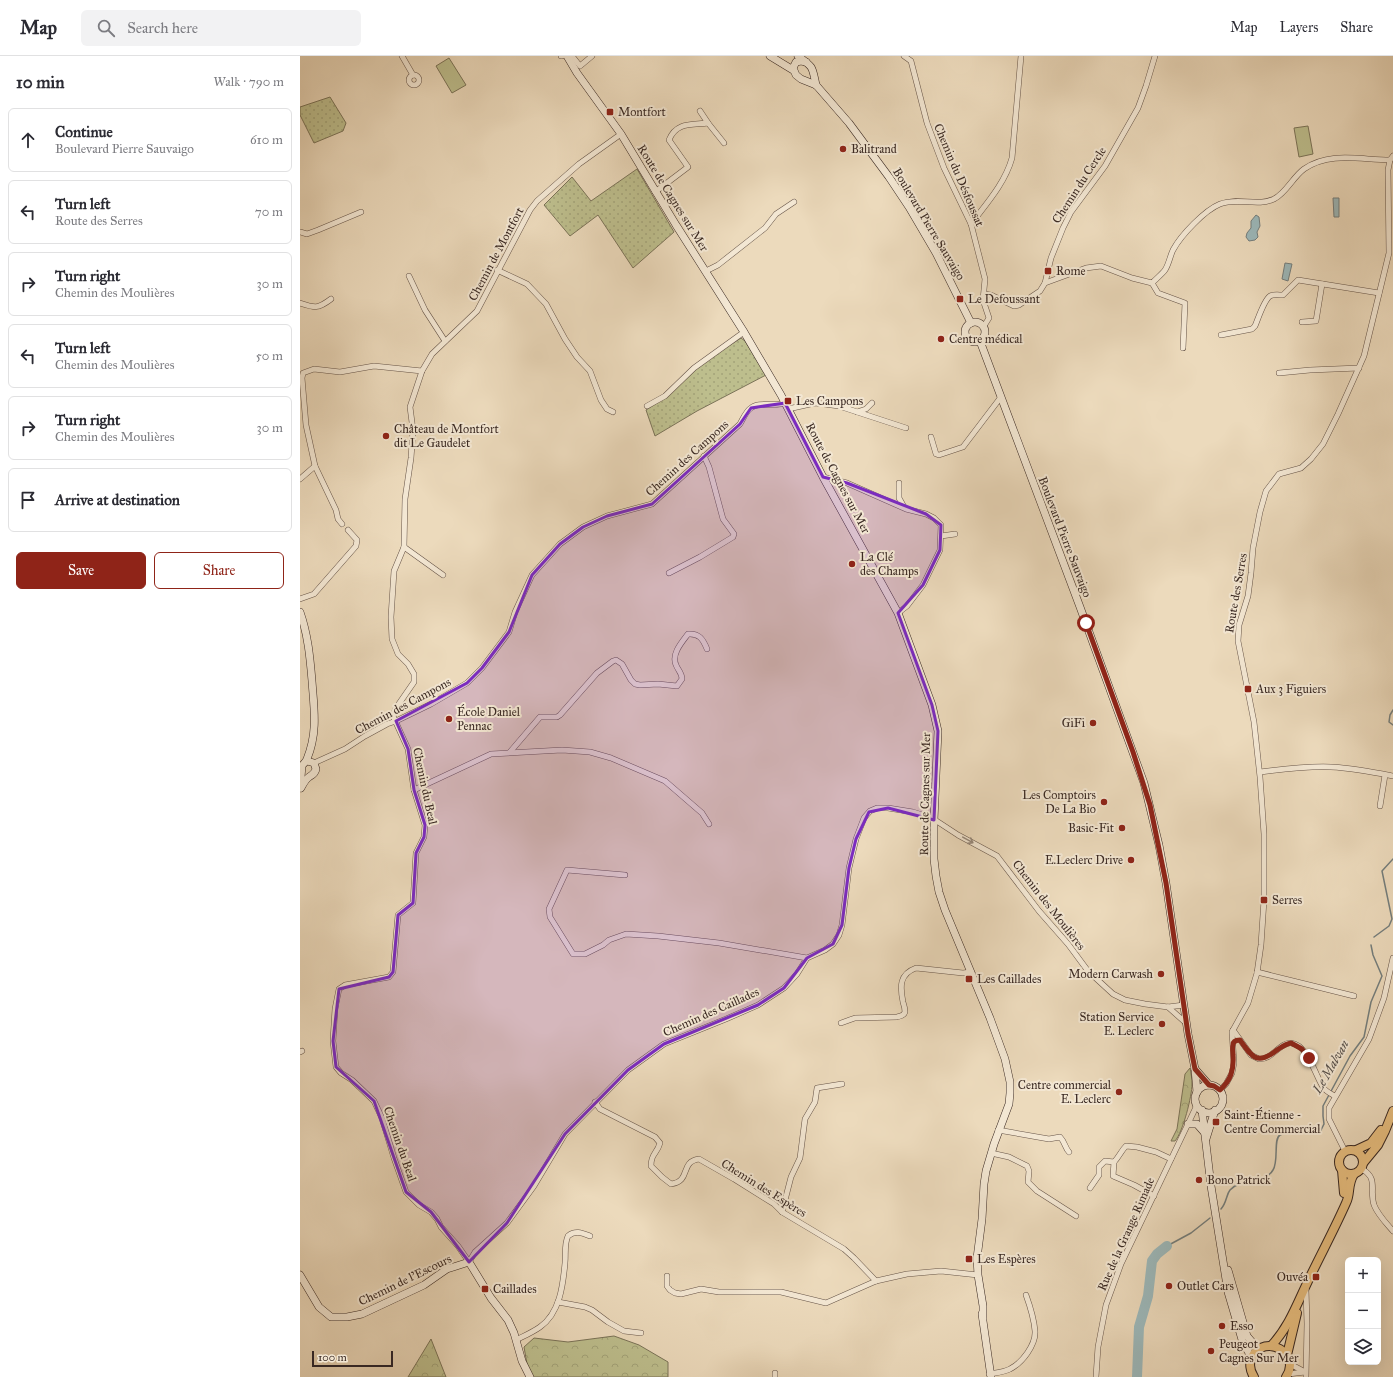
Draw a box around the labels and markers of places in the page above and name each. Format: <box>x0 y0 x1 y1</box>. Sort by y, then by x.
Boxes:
place label: Montfort <box>618 105 667 119</box>
marker: Montfort <box>605 107 615 117</box>
place label: Balitrand <box>851 142 897 156</box>
marker: Balitrand <box>838 144 848 154</box>
place label: Rome <box>1056 264 1085 278</box>
marker: Rome <box>1043 266 1053 276</box>
place label: Le Defoussant <box>968 292 1041 306</box>
marker: Le Defoussant <box>955 294 965 304</box>
place label: Centre médical <box>949 332 1023 346</box>
marker: Centre médical <box>936 334 946 344</box>
place label: Les Campons <box>796 394 863 408</box>
marker: Les Campons <box>783 396 793 406</box>
place label: Château de Montfort dit Le Gaudelet <box>394 422 499 450</box>
marker: Château de Montfort dit Le Gaudelet <box>381 431 391 441</box>
place label: La Clé des Champs <box>860 550 918 578</box>
marker: La Clé des Champs <box>847 559 857 569</box>
place label: Aux 3 Figuiers <box>1255 682 1326 697</box>
marker: Aux 3 Figuiers <box>1243 684 1253 694</box>
place label: École Daniel Pennac <box>457 703 521 733</box>
marker: École Daniel Pennac <box>444 714 454 724</box>
place label: GiFi <box>1062 716 1086 730</box>
marker: GiFi <box>1088 718 1098 728</box>
place label: Les Comptoirs De La Bio <box>1022 788 1096 816</box>
marker: Les Comptoirs De La Bio <box>1099 797 1109 807</box>
place label: Basic-Fit <box>1068 821 1115 835</box>
marker: Basic-Fit <box>1117 823 1127 833</box>
place label: E.Leclerc Drive <box>1045 853 1123 867</box>
marker: E.Leclerc Drive <box>1126 855 1136 865</box>
place label: Serres <box>1272 893 1302 907</box>
marker: Serres <box>1259 895 1269 905</box>
place label: Modern Carwash <box>1068 967 1153 981</box>
marker: Modern Carwash <box>1156 969 1166 979</box>
place label: Les Caillades <box>977 972 1041 986</box>
marker: Les Caillades <box>964 974 974 984</box>
place label: Station Service E. Leclerc <box>1079 1010 1154 1038</box>
marker: Station Service E. Leclerc <box>1157 1019 1167 1029</box>
place label: Centre commercial E. Leclerc <box>1018 1078 1112 1106</box>
marker: Centre commercial E. Leclerc <box>1114 1087 1124 1097</box>
place label: Saint-Étienne - Centre Commercial <box>1224 1106 1321 1136</box>
marker: Saint-Étienne - Centre Commercial <box>1211 1117 1221 1127</box>
place label: Bono Patrick <box>1207 1173 1271 1187</box>
marker: Bono Patrick <box>1194 1175 1204 1185</box>
place label: Les Espères <box>977 1252 1036 1266</box>
marker: Les Espères <box>964 1254 974 1264</box>
place label: Ouvéa <box>1277 1270 1309 1284</box>
marker: Ouvéa <box>1311 1272 1321 1282</box>
place label: Outlet Cars <box>1177 1279 1234 1293</box>
marker: Outlet Cars <box>1164 1281 1174 1291</box>
place label: Caillades <box>493 1282 537 1296</box>
marker: Caillades <box>480 1284 490 1294</box>
place label: Esso <box>1230 1319 1254 1333</box>
marker: Esso <box>1217 1321 1227 1331</box>
place label: Peugeot Cagnes Sur Mer <box>1219 1337 1299 1366</box>
marker: Peugeot Cagnes Sur Mer <box>1206 1346 1216 1356</box>

